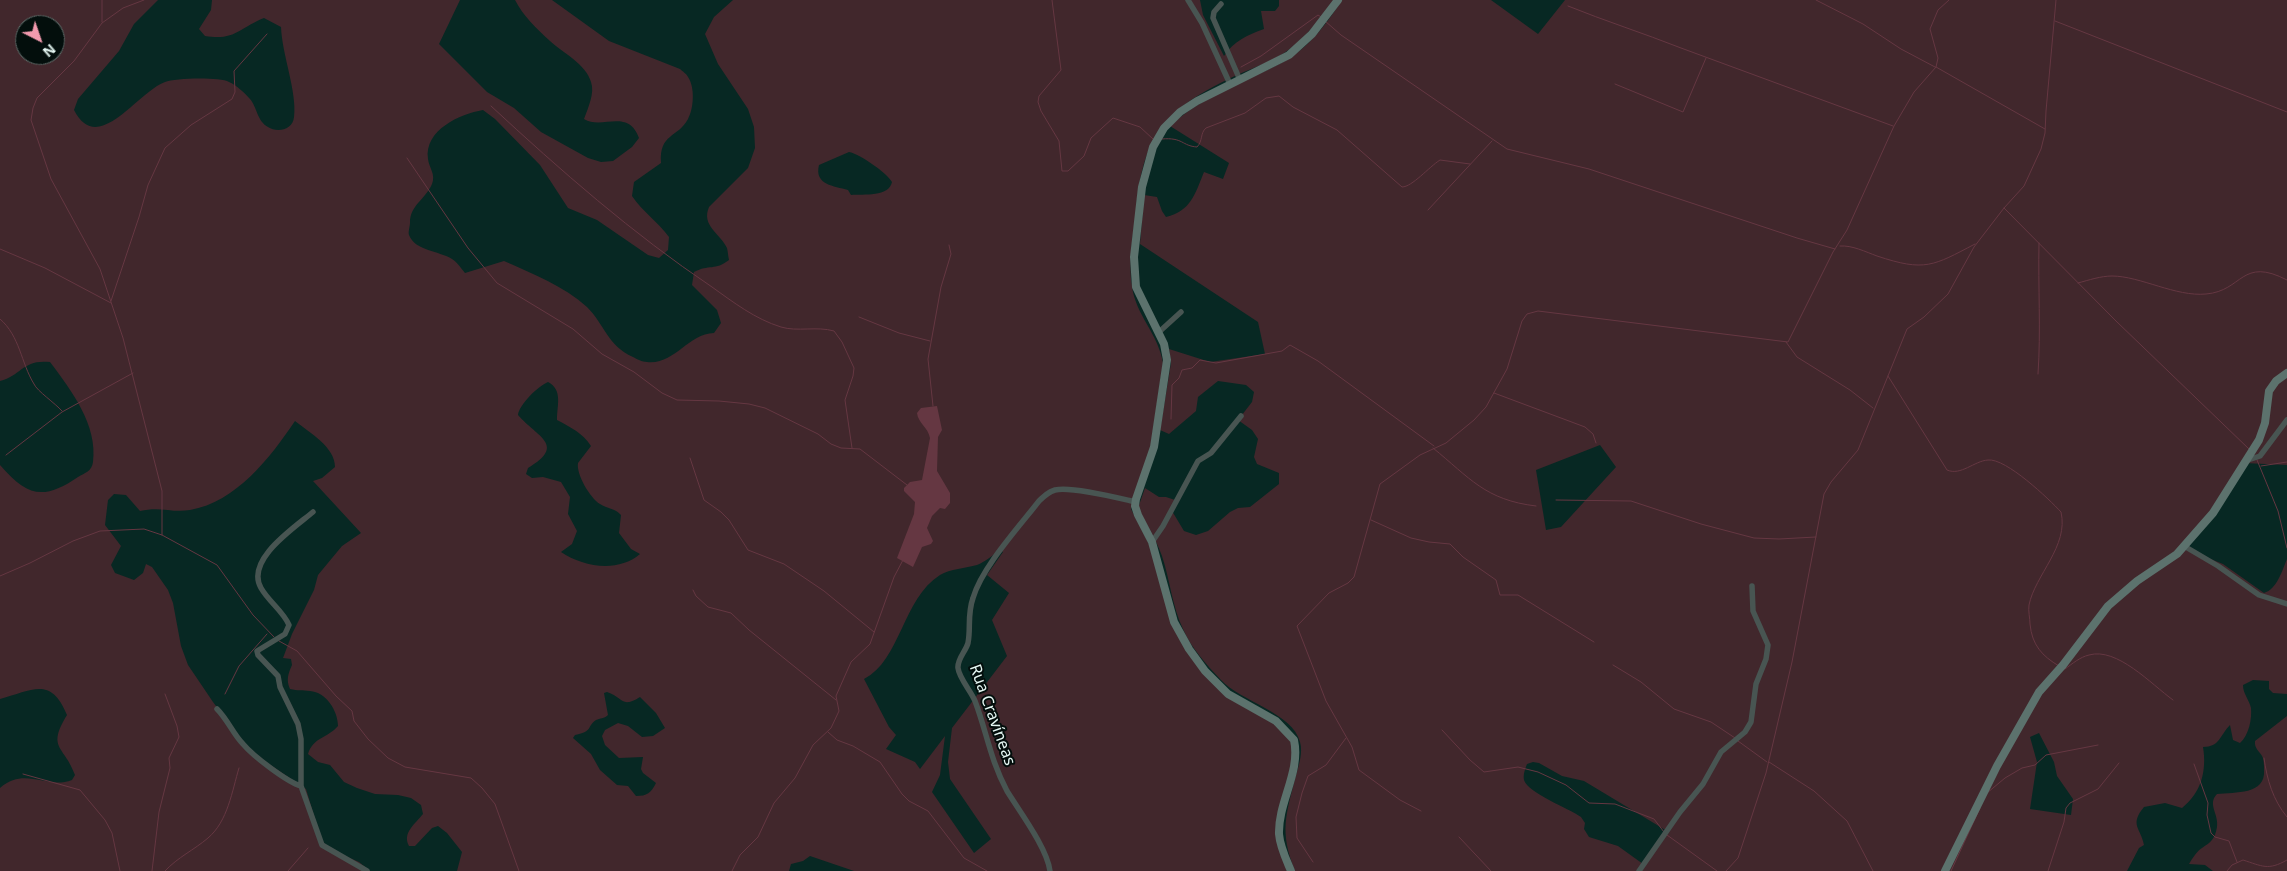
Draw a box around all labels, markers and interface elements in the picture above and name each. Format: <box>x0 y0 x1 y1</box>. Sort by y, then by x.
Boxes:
north arrow <box>15 15 65 65</box>
text: N <box>39 40 60 62</box>
street label: Rua Cravíneas <box>965 662 1019 768</box>

